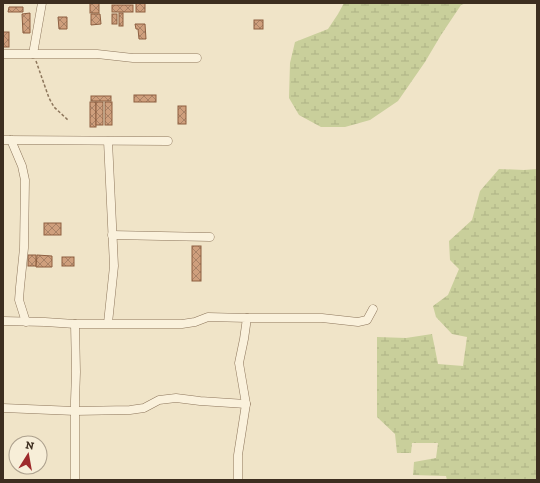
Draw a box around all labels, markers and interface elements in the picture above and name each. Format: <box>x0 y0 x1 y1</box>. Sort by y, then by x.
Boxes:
north arrow <box>8 435 48 475</box>
text: N <box>24 438 36 453</box>

